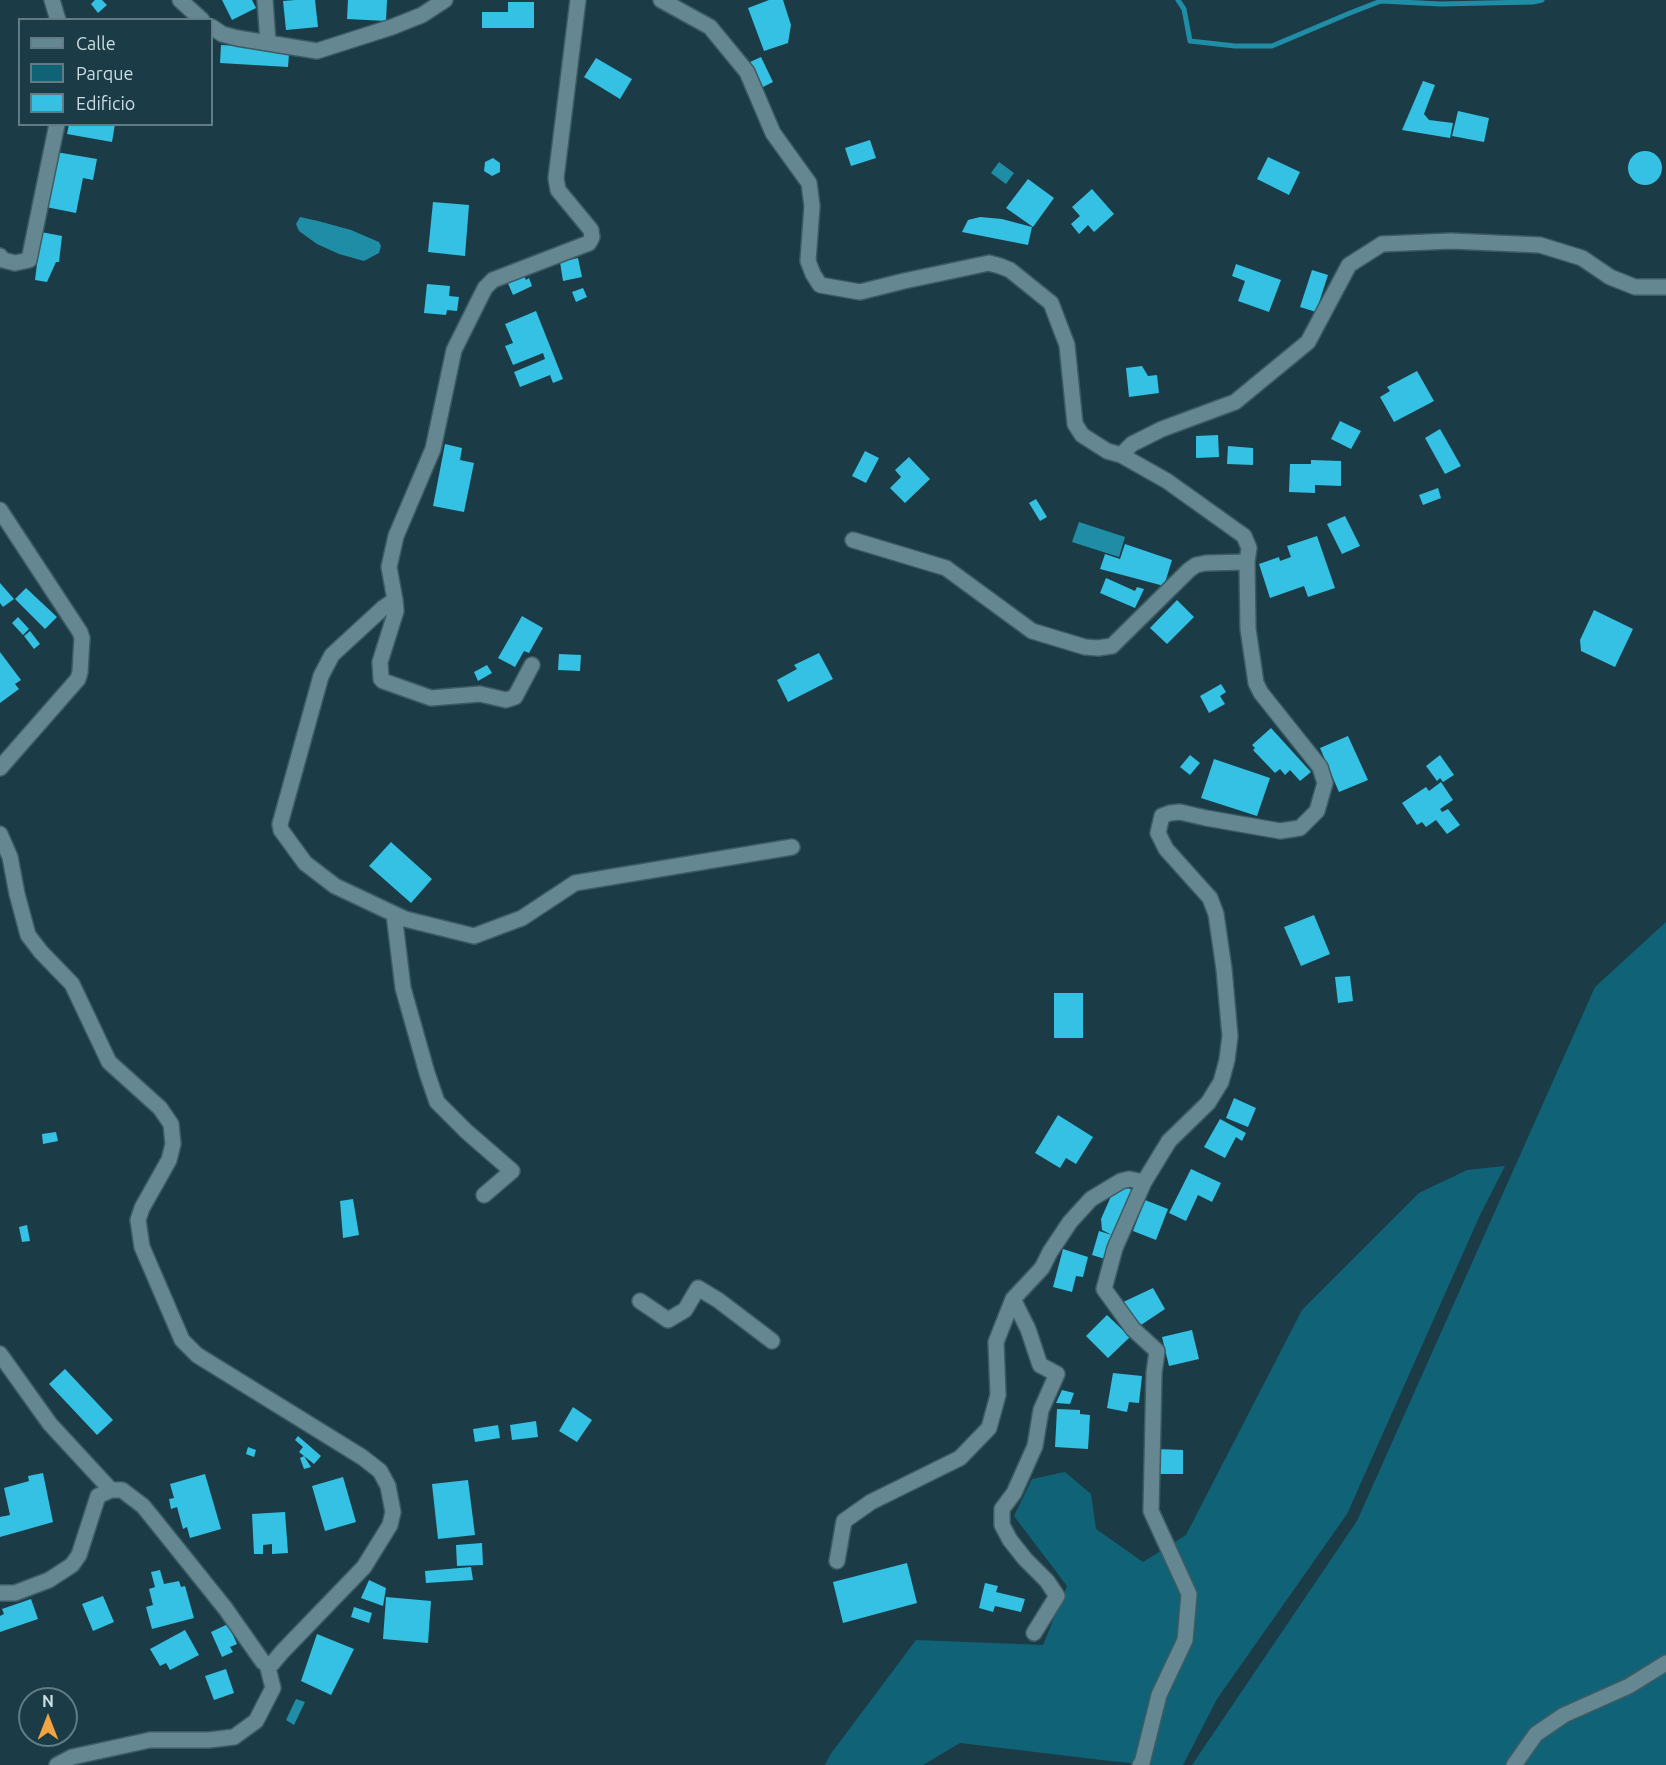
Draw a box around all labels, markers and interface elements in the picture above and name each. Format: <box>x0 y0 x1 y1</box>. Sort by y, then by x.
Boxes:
legend <box>18 18 213 126</box>
text: Calle <box>76 33 116 53</box>
text: Parque <box>76 63 133 83</box>
text: Edificio <box>76 93 135 113</box>
north arrow <box>18 1687 78 1747</box>
text: N <box>42 1692 54 1710</box>

